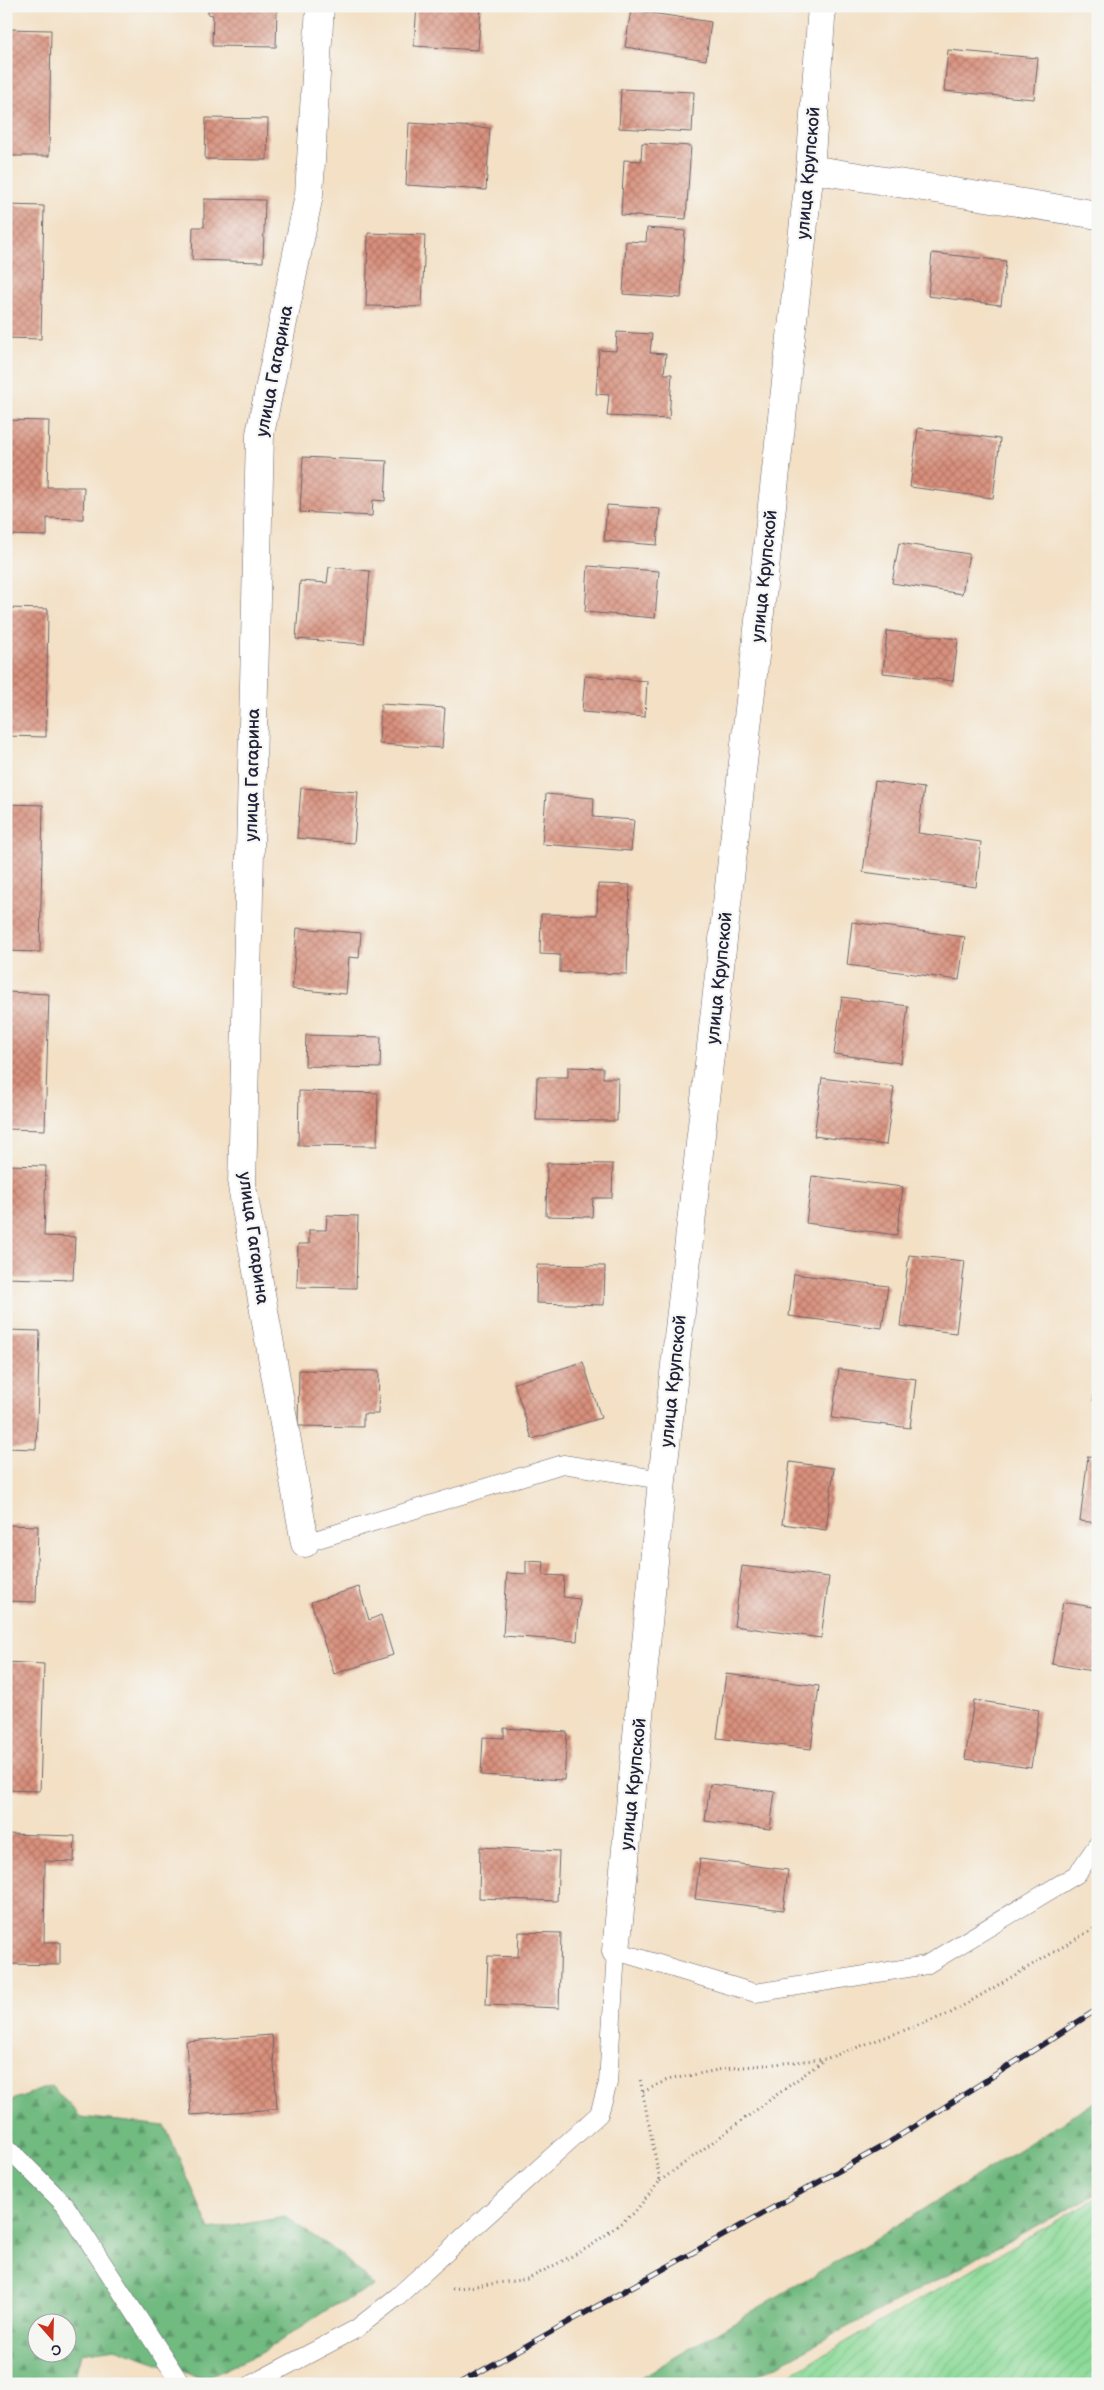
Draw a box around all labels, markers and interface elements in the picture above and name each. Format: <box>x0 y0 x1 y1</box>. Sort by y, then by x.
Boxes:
street label: улица Крупской <box>792 106 825 240</box>
street label: улица Гагарина <box>251 303 298 439</box>
street label: улица Крупской <box>747 509 782 643</box>
street label: улица Гагарина <box>241 708 264 842</box>
street label: улица Крупской <box>702 911 737 1045</box>
street label: улица Гагарина <box>234 1171 273 1306</box>
street label: улица Крупской <box>656 1314 691 1448</box>
street label: улица Крупской <box>616 1717 651 1851</box>
north arrow <box>28 2312 78 2362</box>
text: С <box>49 2340 64 2359</box>

